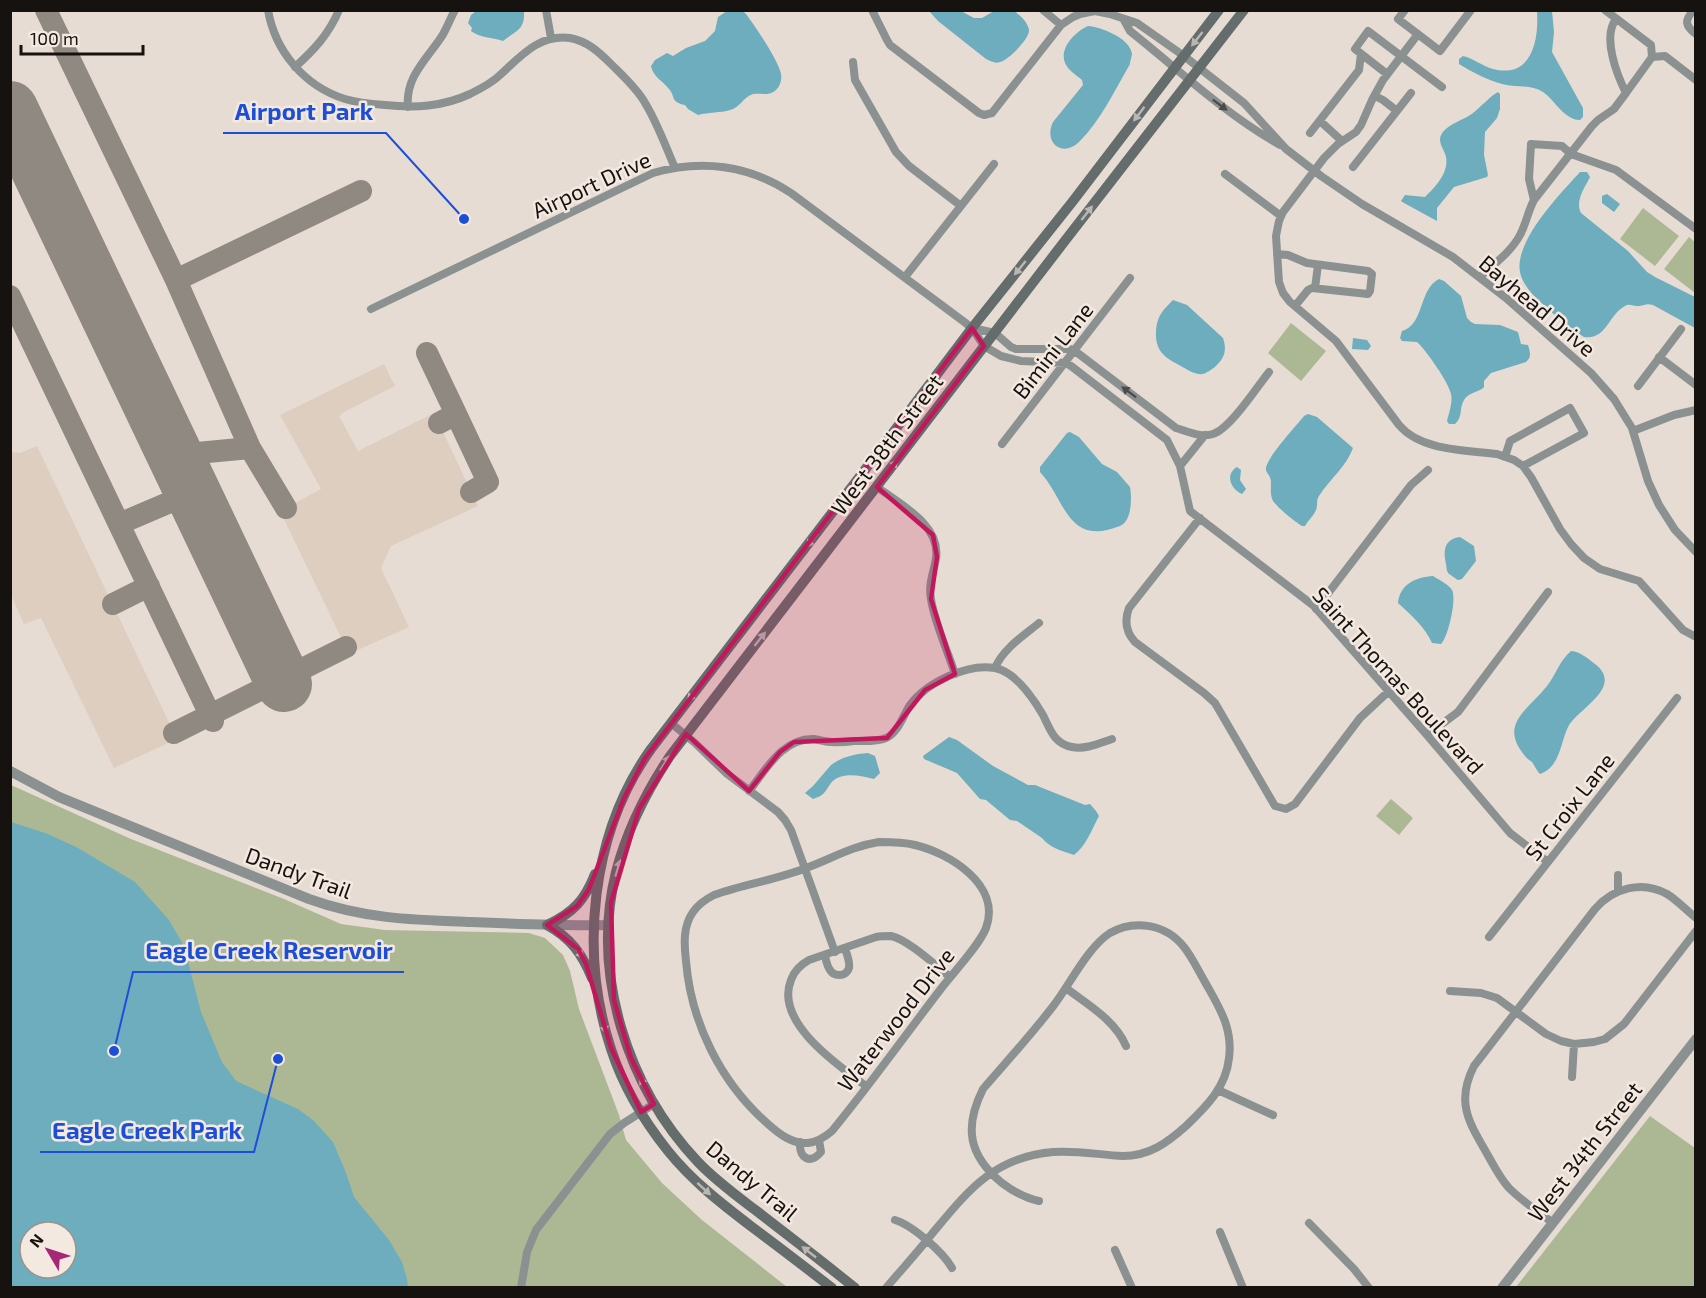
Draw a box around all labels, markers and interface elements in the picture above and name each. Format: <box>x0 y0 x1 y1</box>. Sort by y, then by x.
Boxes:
scale bar <box>21 18 142 56</box>
text: 100 m <box>30 27 79 49</box>
one-way arrow <box>1191 32 1203 47</box>
callout: Airport Park <box>223 91 386 133</box>
text: Airport Park <box>235 96 374 125</box>
one-way arrow <box>1212 98 1228 111</box>
one-way arrow <box>1134 107 1146 122</box>
street label: Airport Drive <box>528 145 654 223</box>
one-way arrow <box>1081 205 1093 220</box>
street label: Bayhead Drive <box>1475 249 1601 361</box>
one-way arrow <box>1013 260 1026 276</box>
street label: Bimini Lane <box>1006 297 1098 403</box>
street label: West 38th Street <box>825 368 947 520</box>
one-way arrow <box>1122 386 1138 398</box>
one-way arrow <box>886 460 898 476</box>
one-way arrow <box>806 532 818 547</box>
street label: Saint Thomas Boulevard <box>1308 581 1490 779</box>
one-way arrow <box>754 631 766 646</box>
one-way arrow <box>687 687 699 702</box>
street label: St Croix Lane <box>1519 747 1619 865</box>
one-way arrow <box>659 755 670 771</box>
street label: Dandy Trail <box>242 841 356 903</box>
one-way arrow <box>614 859 623 877</box>
callout: Eagle Creek Reservoir <box>133 930 404 972</box>
text: Eagle Creek Reservoir <box>145 935 394 964</box>
street label: Waterwood Drive <box>831 942 959 1096</box>
one-way arrow <box>571 944 583 959</box>
one-way arrow <box>600 1016 610 1034</box>
one-way arrow <box>639 1076 649 1094</box>
street label: West 34th Street <box>1522 1076 1646 1226</box>
callout: Eagle Creek Park <box>40 1110 254 1152</box>
text: Eagle Creek Park <box>52 1115 243 1144</box>
street label: Dandy Trail <box>702 1134 804 1226</box>
one-way arrow <box>696 1182 711 1195</box>
north arrow <box>18 1220 78 1280</box>
text: N <box>25 1230 47 1251</box>
one-way arrow <box>801 1246 816 1258</box>

